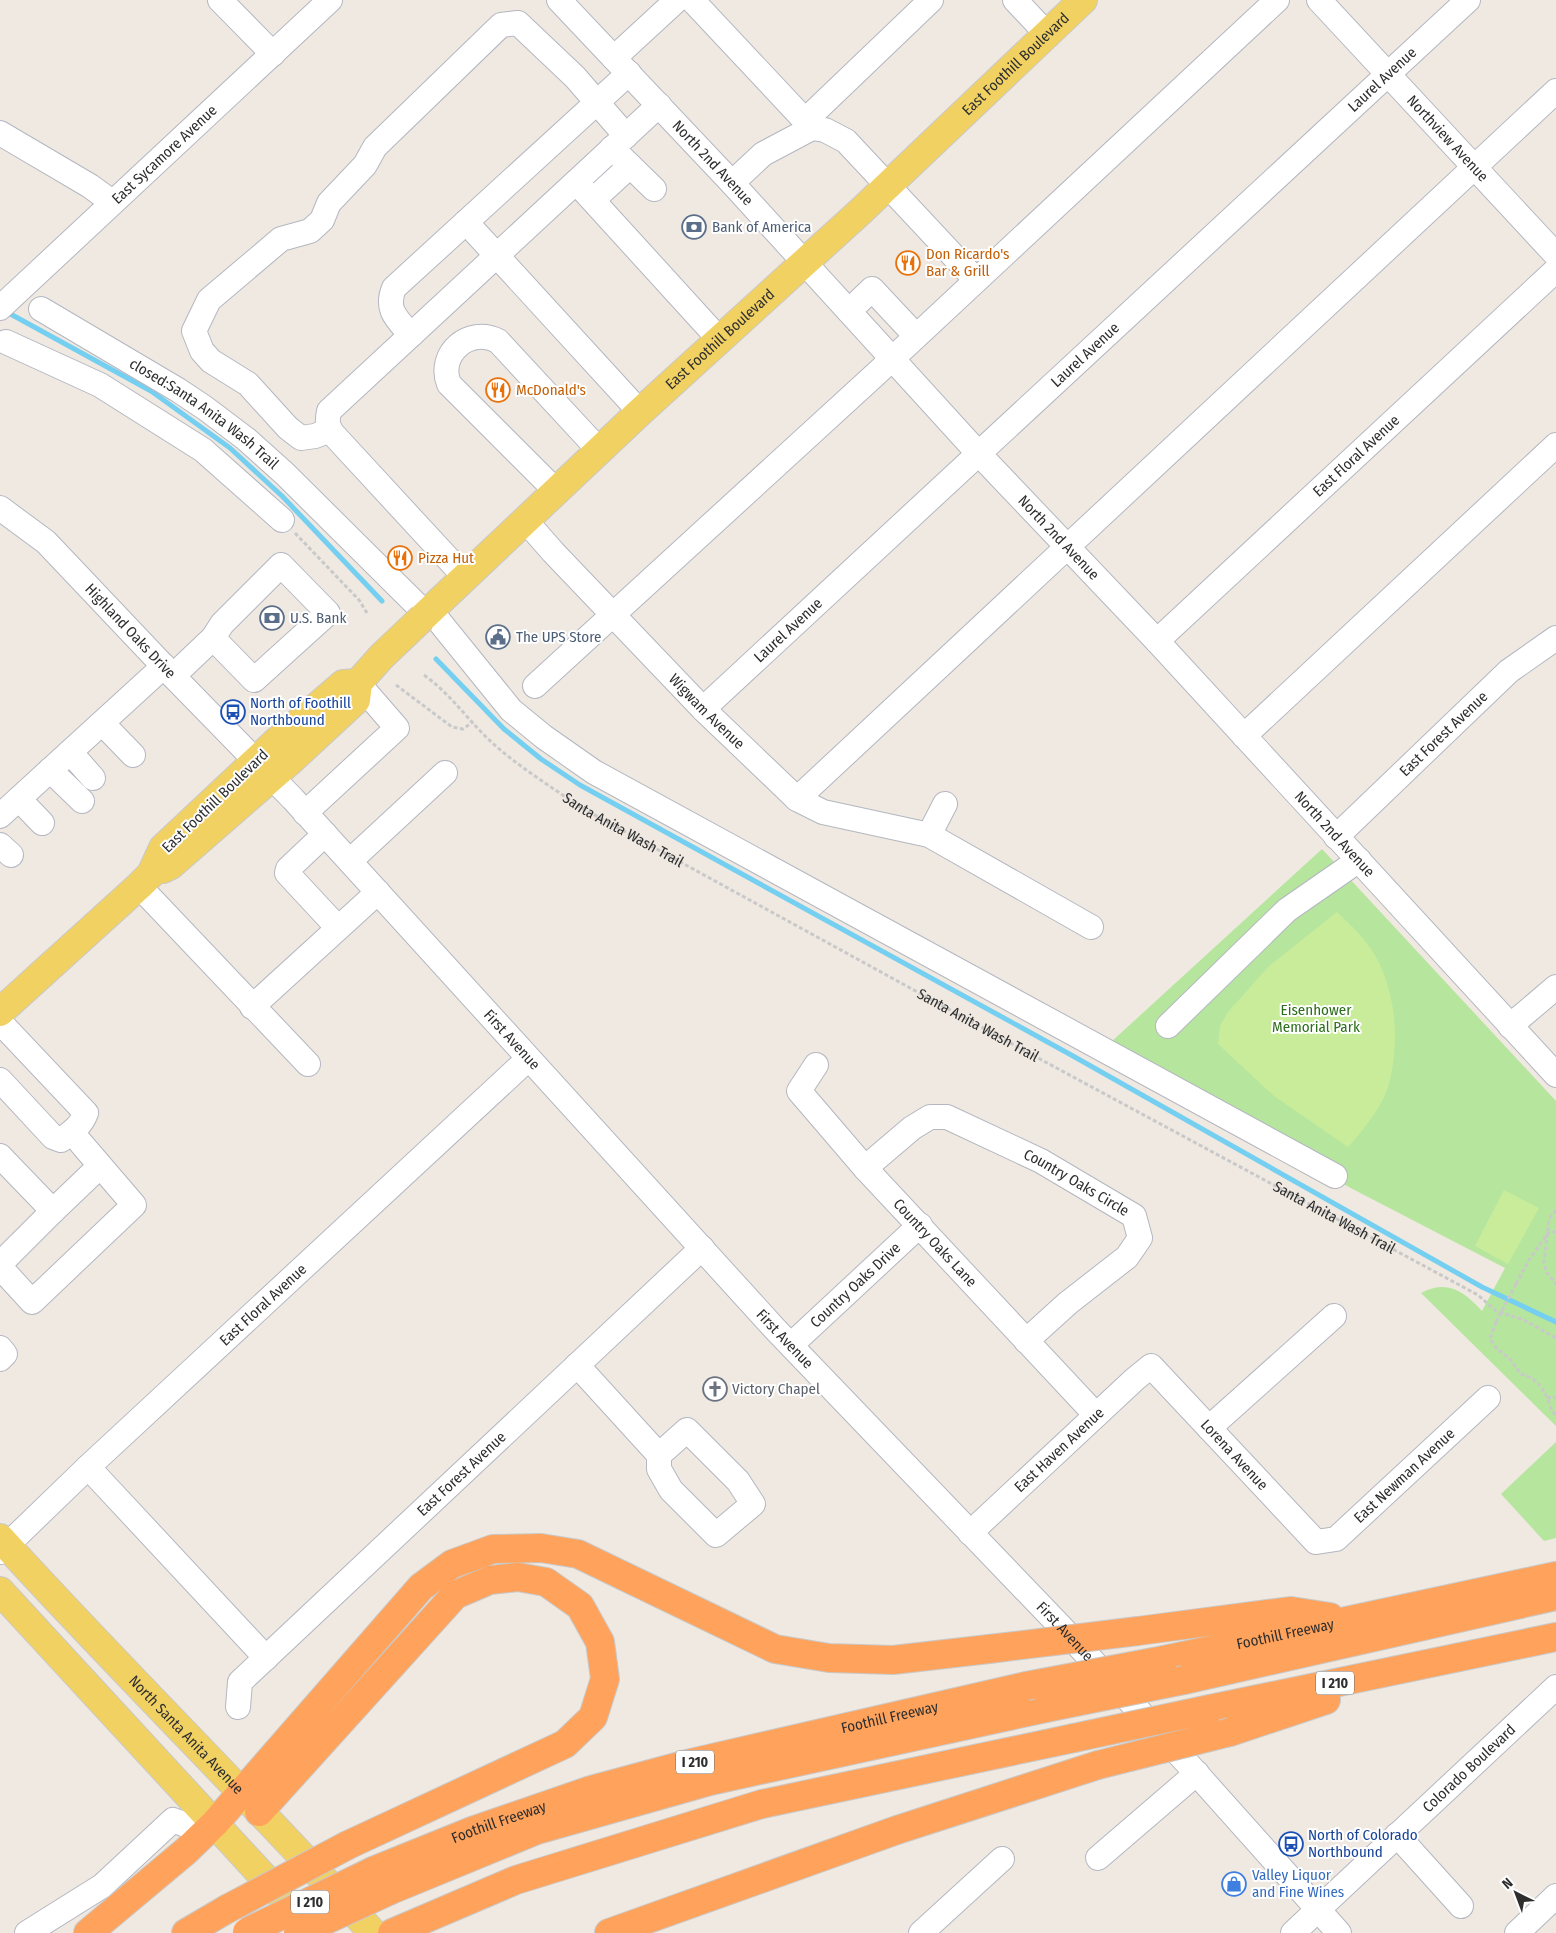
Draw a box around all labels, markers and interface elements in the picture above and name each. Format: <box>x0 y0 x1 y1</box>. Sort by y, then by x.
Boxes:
street label: East Foothill Boulevard <box>958 9 1073 119</box>
street label: Laurel Avenue <box>1344 44 1420 116</box>
street label: Northview Avenue <box>1403 92 1492 185</box>
street label: East Sycamore Avenue <box>108 101 221 208</box>
street label: North 2nd Avenue <box>669 117 757 209</box>
bank icon: Bank of America <box>681 214 707 240</box>
place label: Bank of America <box>712 218 811 236</box>
place label: Don Ricardo's Bar & Grill <box>926 245 1010 280</box>
restaurant icon: Don Ricardo's Bar & Grill <box>895 250 921 276</box>
street label: East Foothill Boulevard <box>662 285 778 393</box>
street label: Laurel Avenue <box>1047 319 1123 391</box>
street label: closed:Santa Anita Wash Trail <box>126 354 282 473</box>
restaurant icon: McDonald's <box>485 377 511 403</box>
place label: McDonald's <box>516 381 586 399</box>
street label: East Floral Avenue <box>1309 411 1403 500</box>
street label: North 2nd Avenue <box>1014 492 1103 584</box>
restaurant icon: Pizza Hut <box>387 545 413 571</box>
place label: Pizza Hut <box>418 549 474 567</box>
street label: Highland Oaks Drive <box>81 580 180 682</box>
street label: Laurel Avenue <box>750 594 826 666</box>
bank icon: U.S. Bank <box>259 605 285 631</box>
place label: U.S. Bank <box>290 609 346 627</box>
public building icon: The UPS Store <box>485 624 511 650</box>
place label: The UPS Store <box>516 628 601 646</box>
street label: Wigwam Avenue <box>665 670 748 753</box>
street label: East Forest Avenue <box>1396 687 1491 780</box>
place label: North of Foothill Northbound <box>250 694 351 729</box>
bus stop icon: North of Foothill Northbound <box>220 699 246 725</box>
street label: East Foothill Boulevard <box>158 746 272 856</box>
street label: North 2nd Avenue <box>1291 788 1378 881</box>
street label: Santa Anita Wash Trail <box>559 789 687 871</box>
street label: Santa Anita Wash Trail <box>914 985 1042 1066</box>
park label: Eisenhower Memorial Park <box>1272 1001 1360 1036</box>
street label: First Avenue <box>480 1006 544 1073</box>
street label: Country Oaks Circle <box>1021 1145 1132 1220</box>
street label: Santa Anita Wash Trail <box>1270 1177 1398 1258</box>
street label: Country Oaks Lane <box>889 1195 981 1291</box>
street label: Country Oaks Drive <box>807 1239 904 1331</box>
street label: East Floral Avenue <box>216 1260 310 1349</box>
street label: First Avenue <box>753 1306 817 1372</box>
church icon: Victory Chapel <box>702 1376 728 1402</box>
place label: Victory Chapel <box>732 1380 820 1398</box>
street label: East Haven Avenue <box>1011 1404 1108 1496</box>
street label: Lorena Avenue <box>1197 1416 1272 1494</box>
street label: East Newman Avenue <box>1350 1425 1458 1527</box>
street label: East Forest Avenue <box>413 1428 510 1520</box>
street label: First Avenue <box>1033 1598 1097 1665</box>
street label: Foothill Freeway <box>1235 1615 1336 1653</box>
street label: North Santa Anita Avenue <box>125 1672 247 1798</box>
road number: I 210 <box>1316 1672 1354 1695</box>
street label: Foothill Freeway <box>839 1697 940 1737</box>
street label: Colorado Boulevard <box>1419 1721 1519 1816</box>
road number: I 210 <box>676 1750 714 1774</box>
street label: Foothill Freeway <box>449 1797 549 1847</box>
place label: North of Colorado Northbound <box>1308 1826 1418 1861</box>
bus stop icon: North of Colorado Northbound <box>1278 1831 1304 1857</box>
place label: Valley Liquor and Fine Wines <box>1252 1866 1344 1901</box>
north arrow <box>1491 1868 1541 1918</box>
shop icon: Valley Liquor and Fine Wines <box>1221 1871 1247 1897</box>
text: N <box>1499 1875 1516 1893</box>
road number: I 210 <box>291 1890 329 1914</box>

